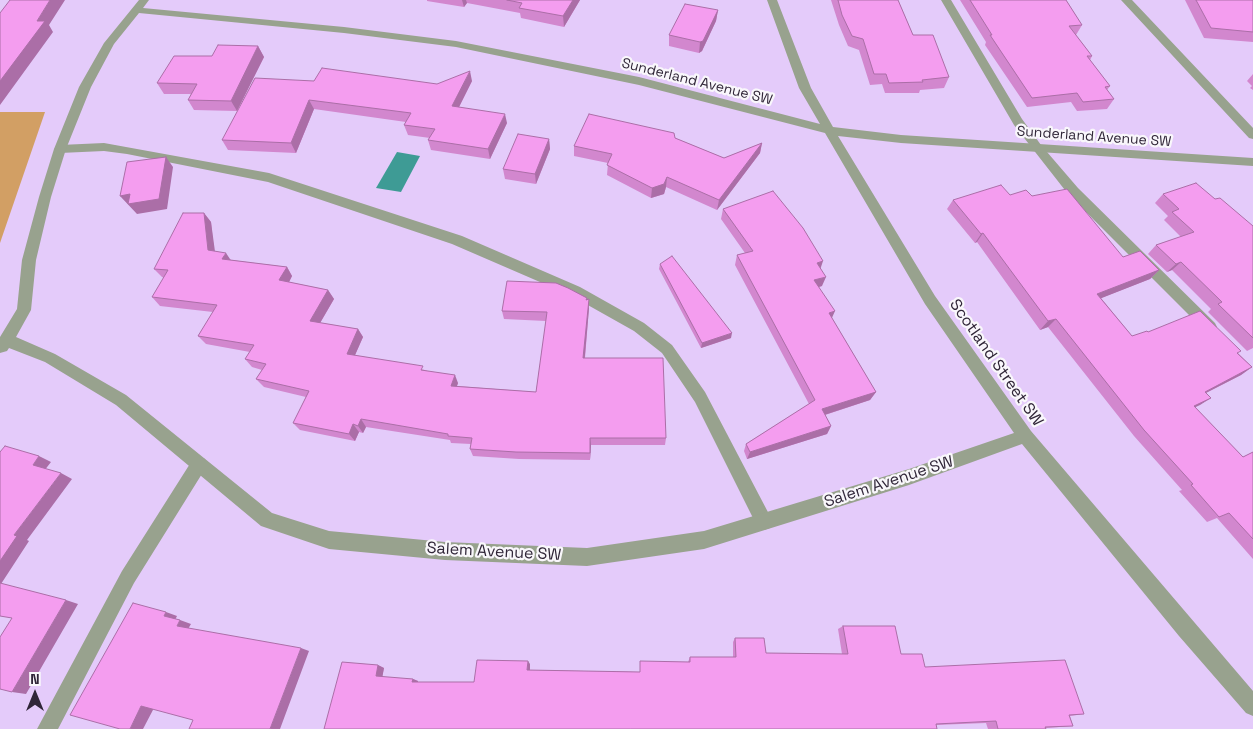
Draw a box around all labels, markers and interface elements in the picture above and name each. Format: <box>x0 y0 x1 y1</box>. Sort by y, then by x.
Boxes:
street label: Sunderland Avenue SW <box>620 55 774 109</box>
street label: Sunderland Avenue SW <box>1016 123 1172 151</box>
street label: Scotland Street SW <box>945 296 1047 430</box>
street label: Salem Avenue SW <box>822 452 956 512</box>
street label: Salem Avenue SW <box>426 539 562 565</box>
north arrow <box>10 669 60 719</box>
text: N <box>30 670 40 688</box>

